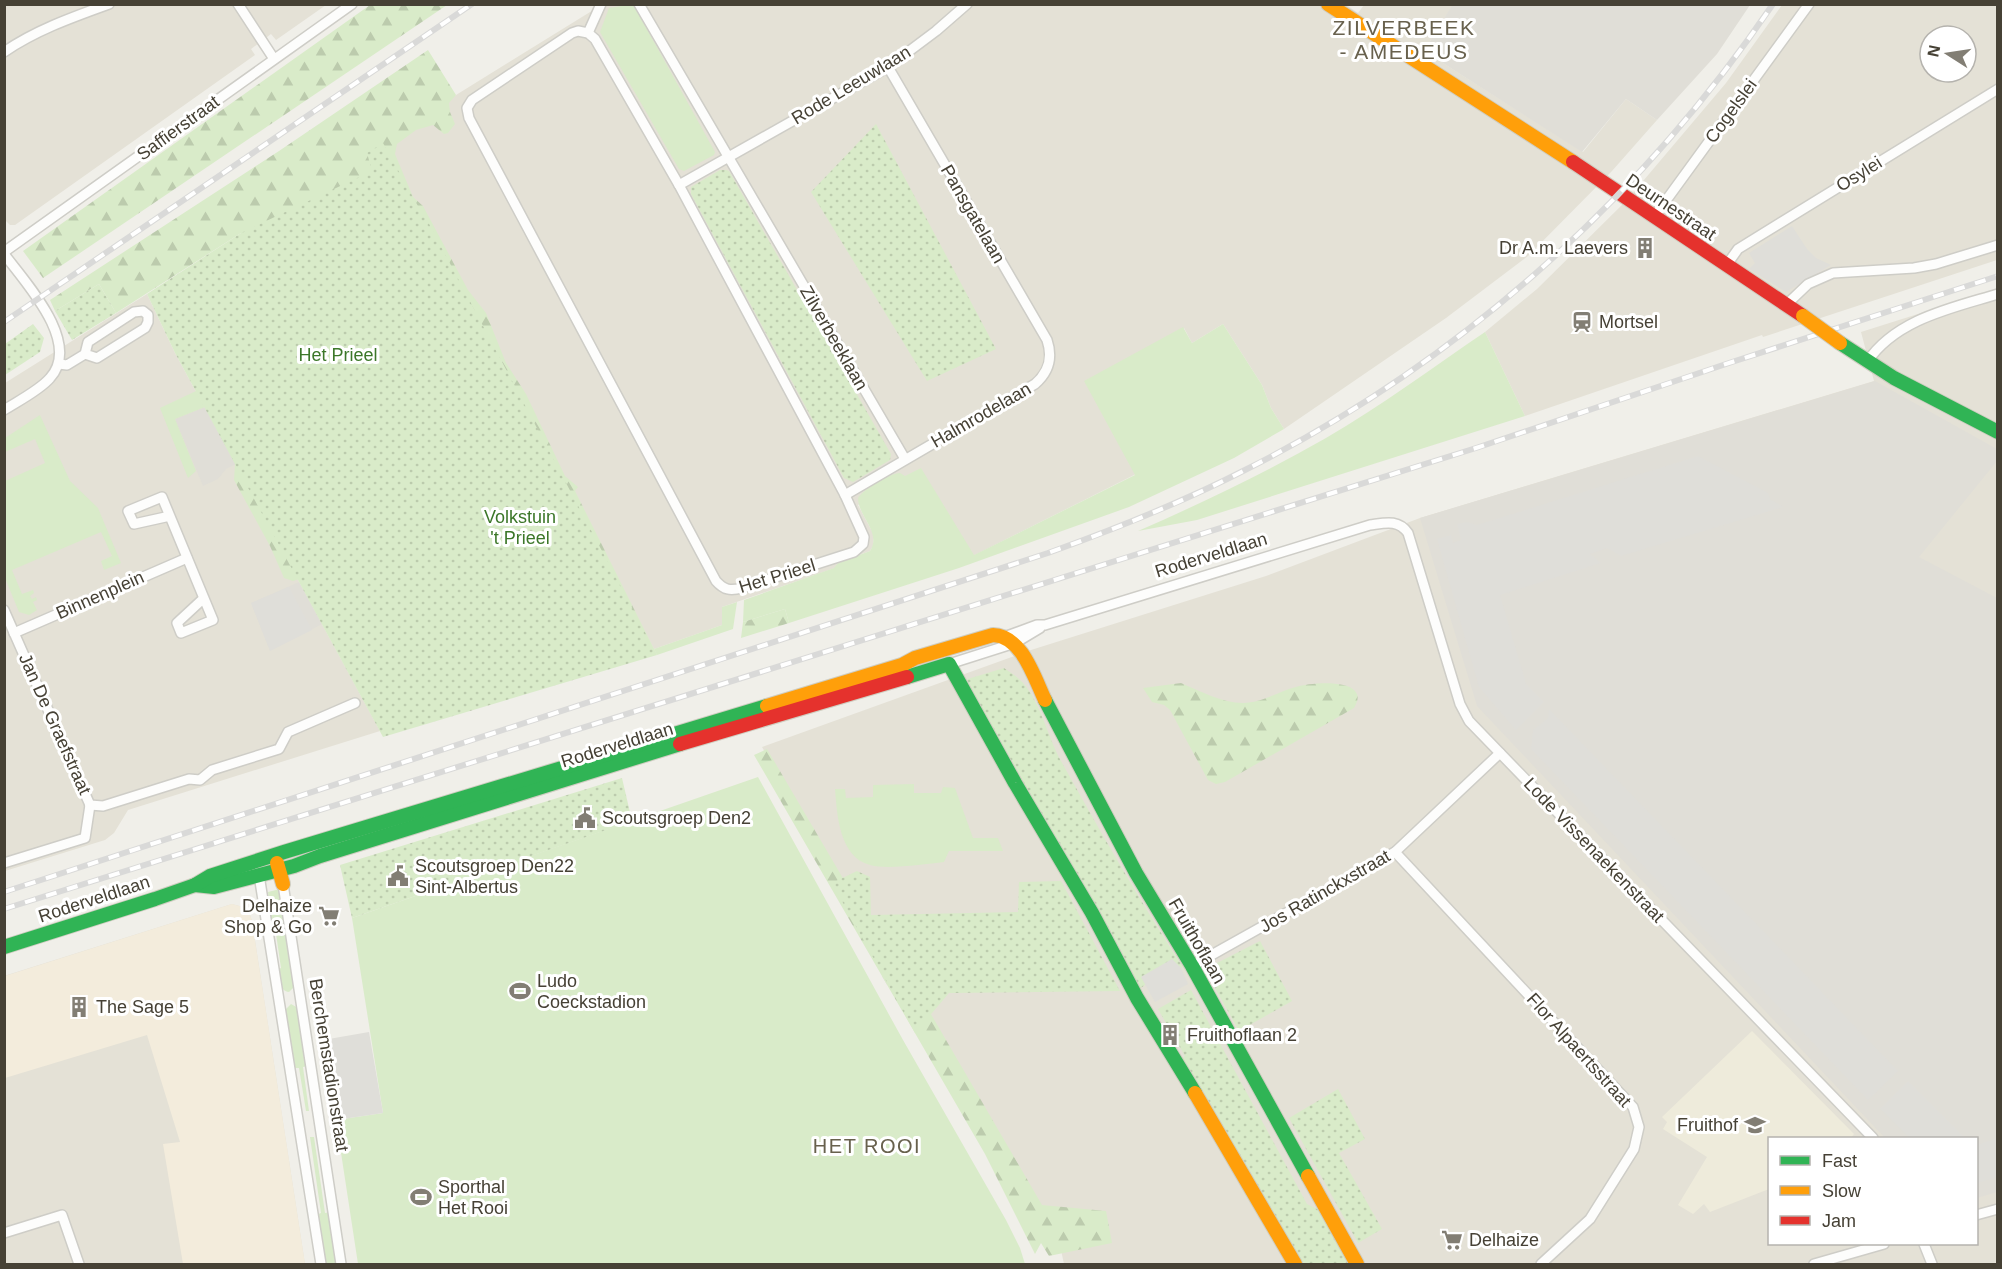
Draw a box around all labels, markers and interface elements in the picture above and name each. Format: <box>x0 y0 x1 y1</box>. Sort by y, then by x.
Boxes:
district label: ZILVERBEEK - AMEDEUS <box>1333 16 1476 63</box>
north arrow <box>1918 24 1978 84</box>
street label: Rode Leeuwlaan <box>788 42 914 128</box>
text: N <box>1924 44 1943 58</box>
street label: Cogelslei <box>1701 75 1761 147</box>
street label: Saffierstraat <box>133 91 223 165</box>
street label: Osylei <box>1832 152 1886 196</box>
street label: Pansgatelaan <box>937 161 1009 267</box>
street label: Deurnestraat <box>1622 170 1720 244</box>
building icon: Dr A.m. Laevers <box>1633 236 1657 260</box>
place label: Dr A.m. Laevers <box>1499 238 1628 258</box>
street label: Zilverbeeklaan <box>796 282 872 394</box>
station icon: Mortsel <box>1570 310 1594 334</box>
place label: Mortsel <box>1599 312 1658 332</box>
park label: Het Prieel <box>298 345 378 365</box>
street label: Halmrodelaan <box>927 378 1035 452</box>
park label: Volkstuin 't Prieel <box>484 507 556 548</box>
street label: Roderveldlaan <box>1153 528 1269 582</box>
street label: Het Prieel <box>736 555 818 597</box>
street label: Binnenplein <box>53 567 147 623</box>
street label: Jan De Graefstraat <box>15 650 95 798</box>
street label: Roderveldlaan <box>559 718 675 772</box>
street label: Lode Vissenaekenstraat <box>1520 774 1668 926</box>
public building icon: Scoutsgroep Den2 <box>573 806 597 830</box>
place label: Scoutsgroep Den2 <box>602 808 751 828</box>
street label: Jos Ratinckxstraat <box>1256 846 1394 936</box>
place label: Scoutsgroep Den22 Sint-Albertus <box>415 856 574 897</box>
public building icon: Scoutsgroep Den22 Sint-Albertus <box>386 864 410 888</box>
street label: Roderveldlaan <box>36 872 152 926</box>
street label: Fruithoflaan <box>1165 895 1229 987</box>
place label: Delhaize Shop & Go <box>224 896 312 937</box>
supermarket icon: Delhaize Shop & Go <box>317 904 341 928</box>
place label: Ludo Coeckstadion <box>537 971 646 1012</box>
street label: Berchemstadionstraat <box>305 977 353 1153</box>
sports icon: Ludo Coeckstadion <box>508 979 532 1003</box>
street label: Flor Alpaertsstraat <box>1523 989 1635 1111</box>
building icon: The Sage 5 <box>67 995 91 1019</box>
place label: The Sage 5 <box>96 997 189 1017</box>
building icon: Fruithoflaan 2 <box>1158 1023 1182 1047</box>
place label: Fruithoflaan 2 <box>1187 1025 1297 1045</box>
school or university icon: Fruithof <box>1743 1113 1767 1137</box>
place label: Fruithof <box>1677 1115 1739 1135</box>
district label: HET ROOI <box>813 1135 921 1157</box>
legend <box>1768 1137 1978 1245</box>
text: Fast <box>1822 1151 1857 1171</box>
place label: Sporthal Het Rooi <box>438 1177 508 1218</box>
text: Slow <box>1822 1181 1862 1201</box>
sports icon: Sporthal Het Rooi <box>409 1185 433 1209</box>
text: Jam <box>1822 1211 1856 1231</box>
supermarket icon: Delhaize <box>1440 1228 1464 1252</box>
place label: Delhaize <box>1469 1230 1539 1250</box>

